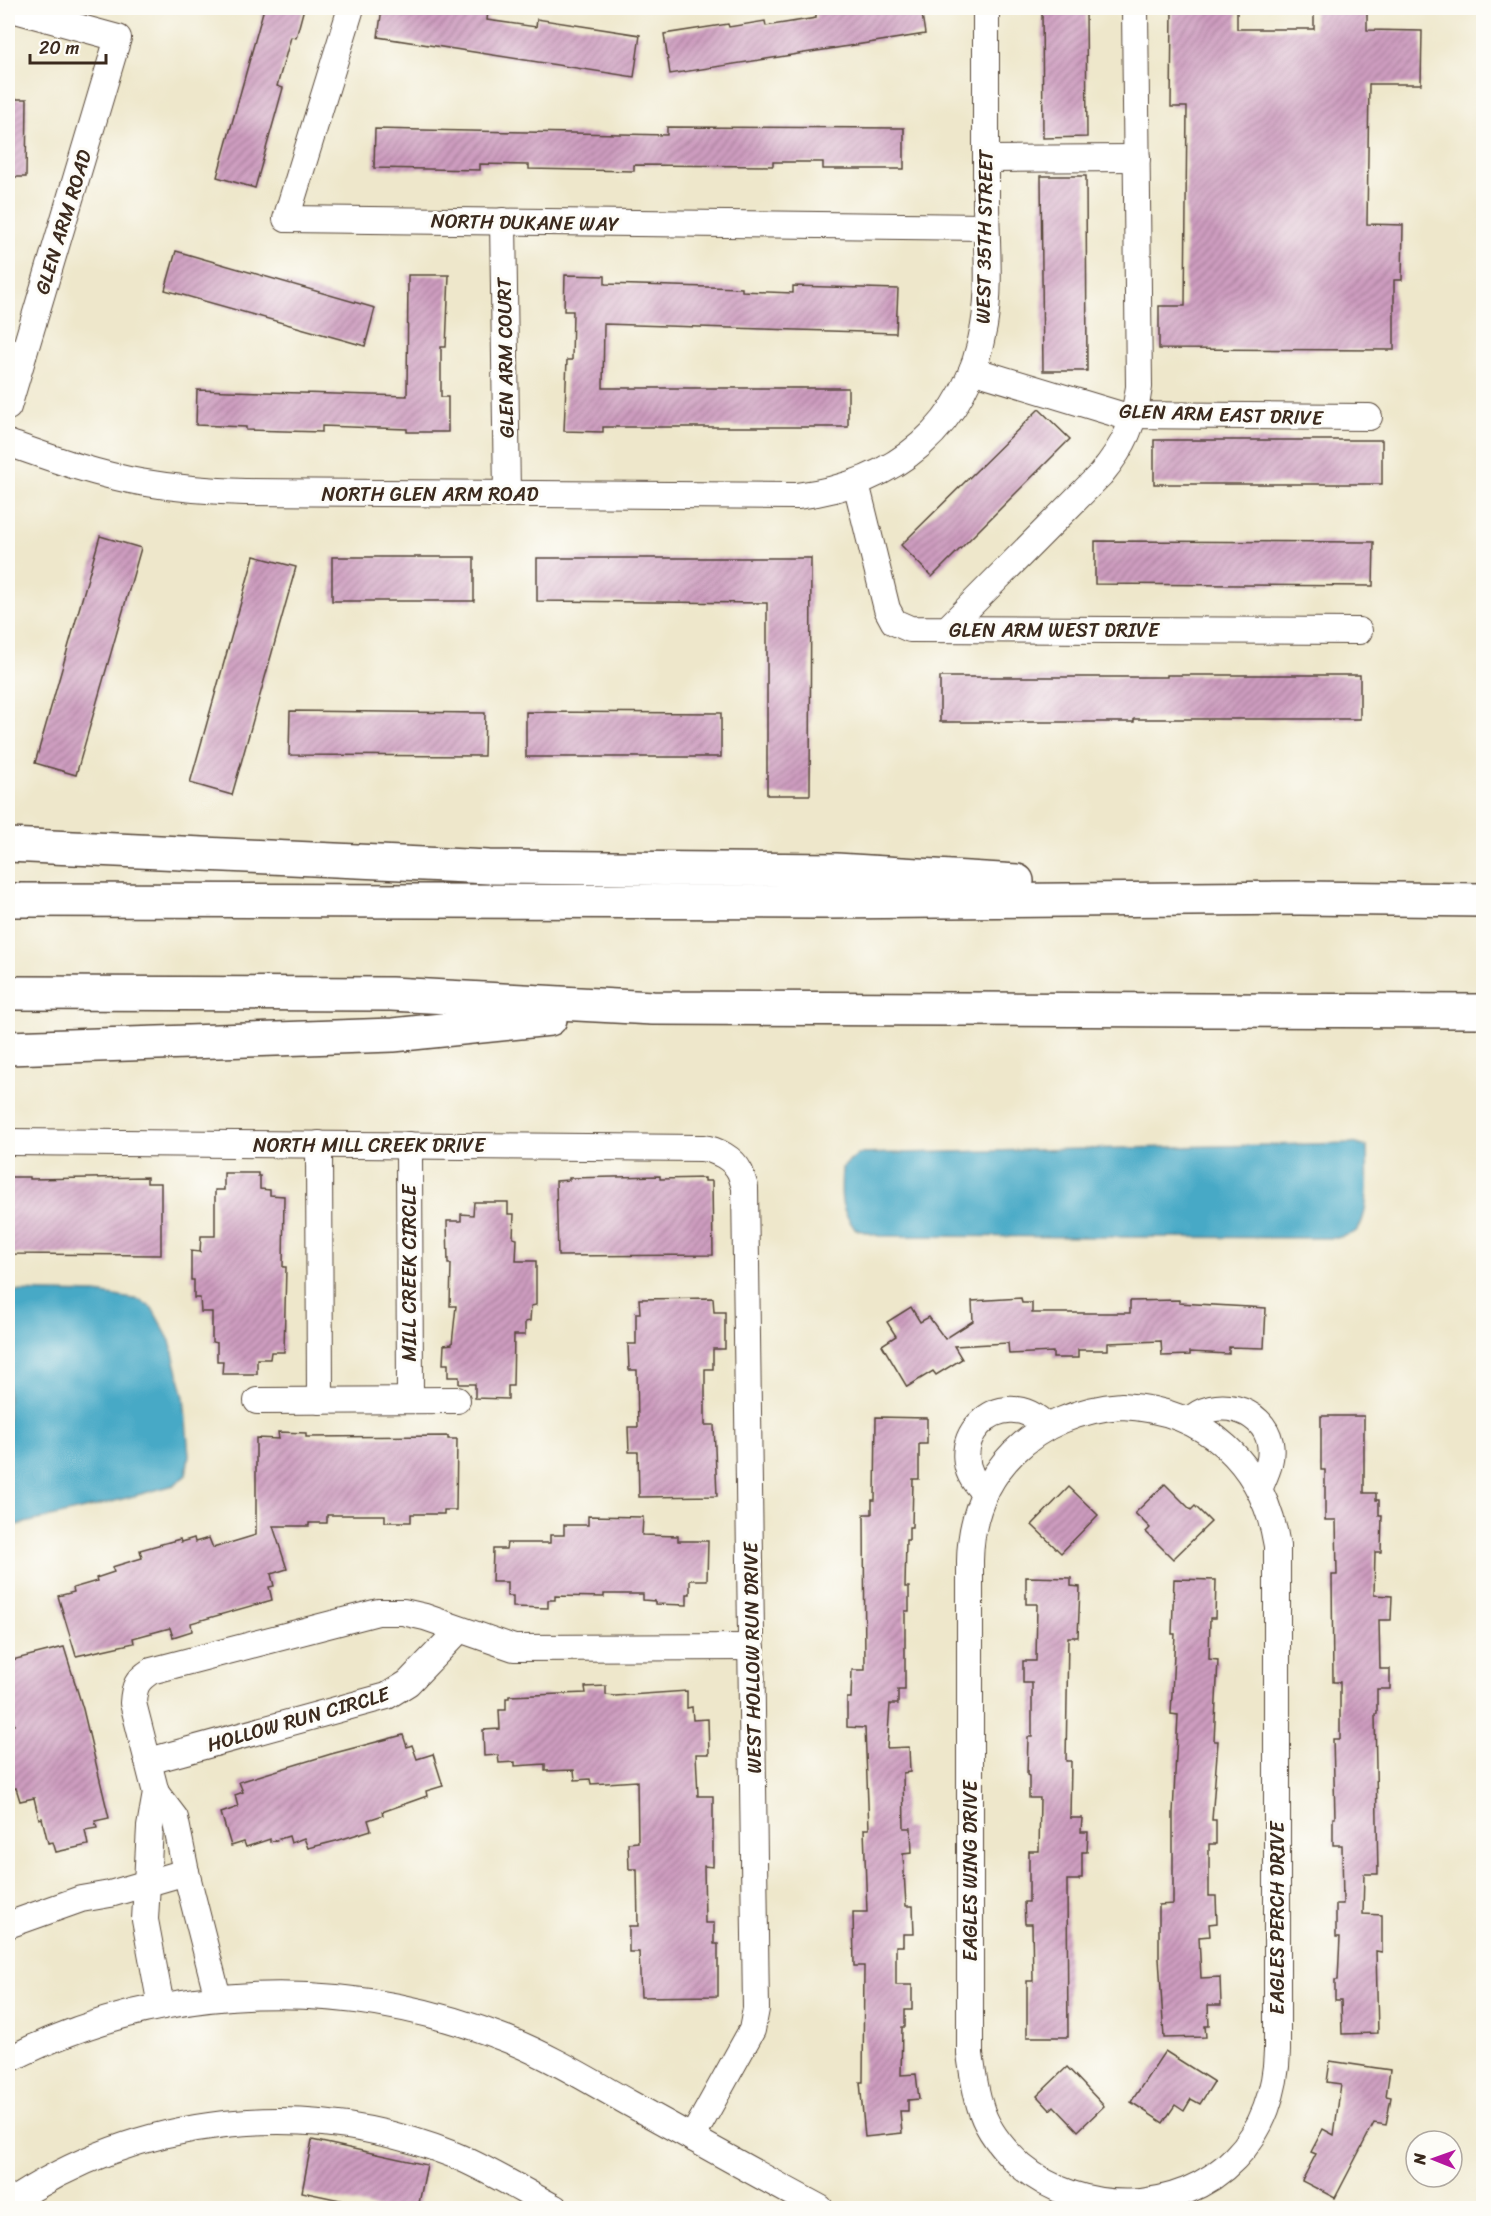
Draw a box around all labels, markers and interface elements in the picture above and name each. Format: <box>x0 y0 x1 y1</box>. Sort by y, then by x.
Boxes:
scale bar <box>30 27 106 65</box>
text: 20 m <box>39 32 79 64</box>
street label: GLEN ARM ROAD <box>25 146 102 299</box>
street label: WEST 35TH STREET <box>965 149 1004 324</box>
street label: NORTH DUKANE WAY <box>431 203 620 242</box>
street label: GLEN ARM COURT <box>487 276 524 438</box>
street label: GLEN ARM EAST DRIVE <box>1119 393 1325 436</box>
street label: NORTH GLEN ARM ROAD <box>322 477 538 512</box>
street label: GLEN ARM WEST DRIVE <box>949 613 1161 648</box>
street label: NORTH MILL CREEK DRIVE <box>253 1128 487 1163</box>
street label: MILL CREEK CIRCLE <box>392 1183 427 1361</box>
street label: WEST HOLLOW RUN DRIVE <box>733 1540 772 1774</box>
street label: HOLLOW RUN CIRCLE <box>203 1676 395 1762</box>
street label: EAGLES WING DRIVE <box>953 1779 988 1962</box>
street label: EAGLES PERCH DRIVE <box>1260 1819 1295 2015</box>
north arrow <box>1404 2129 1464 2189</box>
text: N <box>1405 2152 1434 2166</box>

